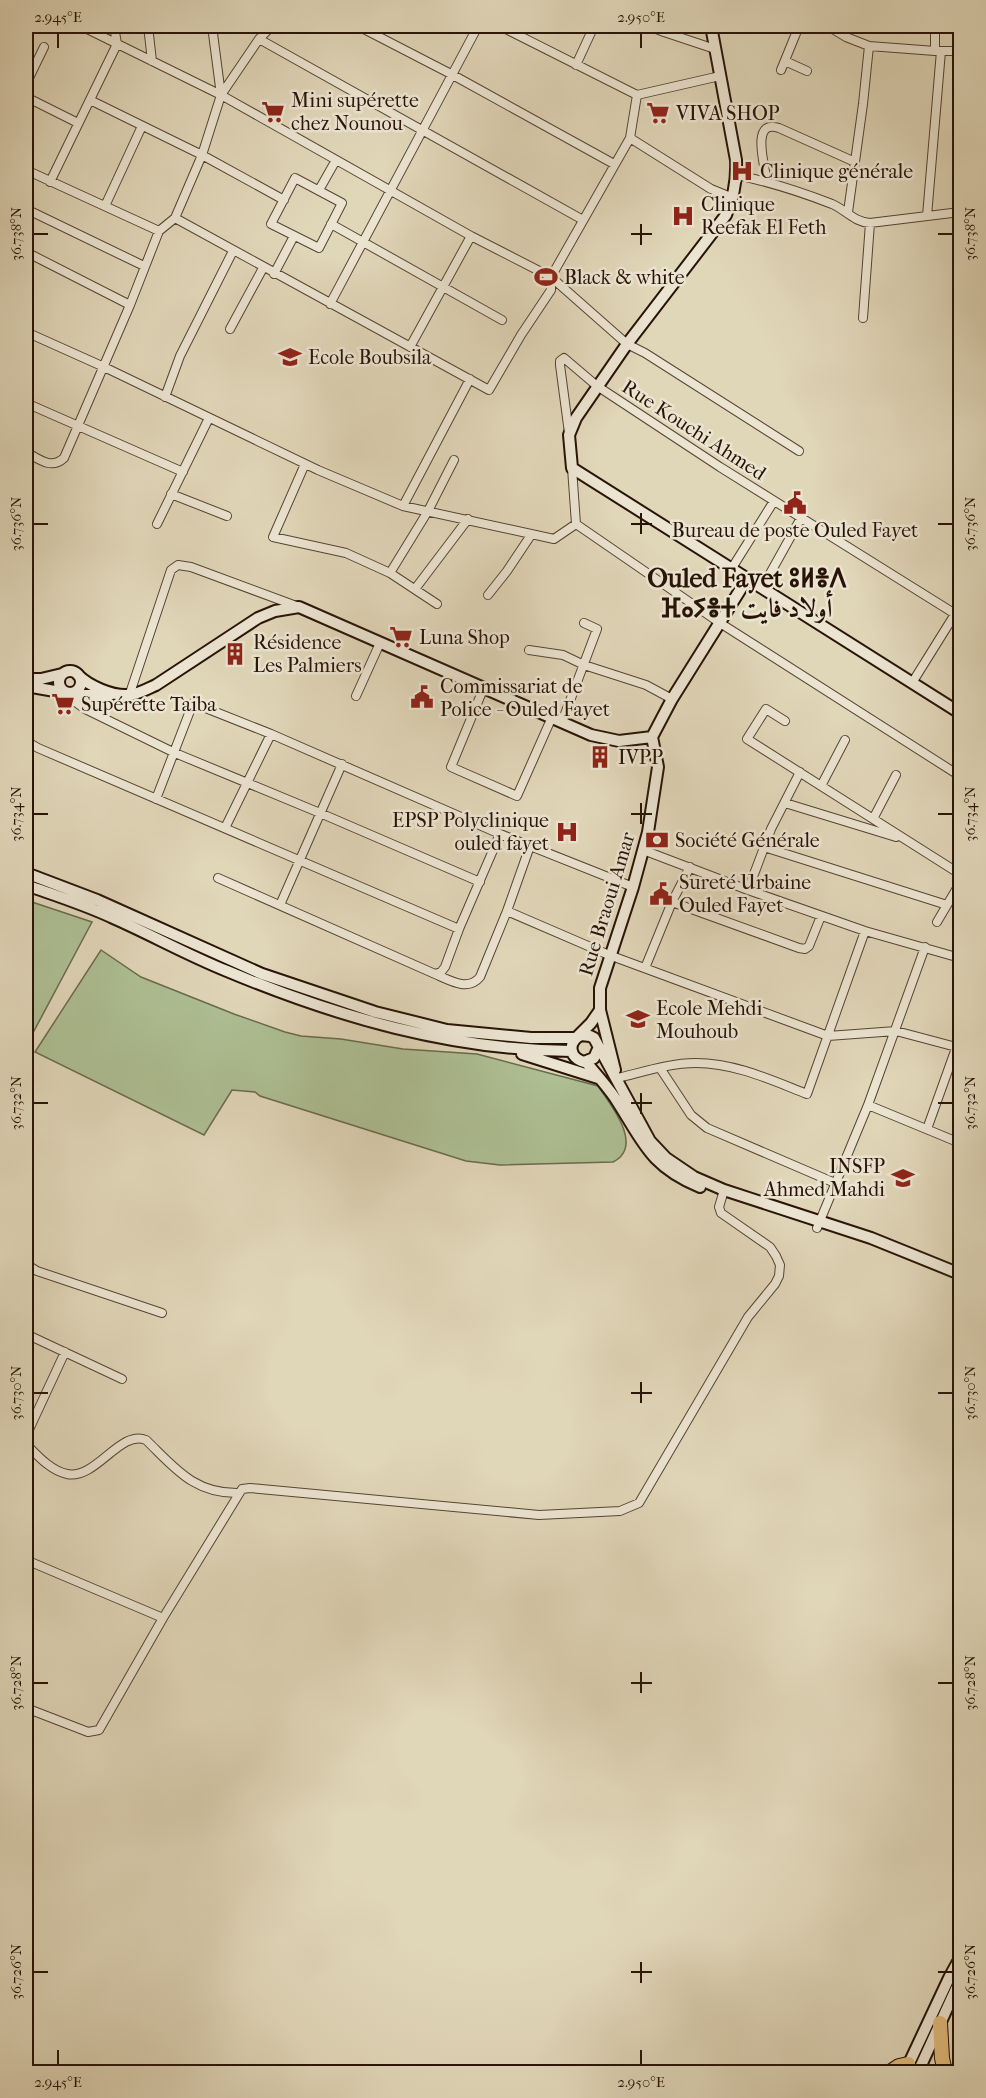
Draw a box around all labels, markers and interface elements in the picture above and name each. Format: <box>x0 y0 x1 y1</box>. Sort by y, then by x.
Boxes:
text: 2.945°E <box>34 8 82 26</box>
text: 2.950°E <box>617 8 665 26</box>
place label: Mini supérette chez Nounou <box>291 89 419 135</box>
supermarket icon: Mini supérette chez Nounou <box>260 99 286 125</box>
supermarket icon: VIVA SHOP <box>645 100 671 126</box>
place label: VIVA SHOP <box>675 102 780 125</box>
hospital icon: Clinique générale <box>729 158 755 184</box>
place label: Clinique générale <box>760 160 913 183</box>
place label: Clinique Reefak El Feth <box>701 193 827 239</box>
hospital icon: Clinique Reefak El Feth <box>670 203 696 229</box>
text: 36.738°N <box>7 206 25 261</box>
text: 36.738°N <box>961 206 979 261</box>
sports icon: Black & white <box>533 264 559 290</box>
place label: Black & white <box>564 266 685 289</box>
school or university icon: Ecole Boubsila <box>277 344 303 370</box>
place label: Ecole Boubsila <box>308 346 432 369</box>
street label: Rue Kouchi Ahmed <box>618 375 771 486</box>
public building icon: Bureau de poste Ouled Fayet <box>782 490 808 516</box>
text: 36.736°N <box>7 496 25 551</box>
text: 36.736°N <box>961 496 979 551</box>
place label: Bureau de poste Ouled Fayet <box>672 519 918 542</box>
district label: Ouled Fayet ⵓⵍⴻⴷ ⴼⴰⵢⴻⵜ أولاد فايت <box>647 563 847 625</box>
supermarket icon: Luna Shop <box>388 624 414 650</box>
place label: Luna Shop <box>419 626 510 649</box>
place label: Résidence Les Palmiers <box>253 631 362 677</box>
building icon: Résidence Les Palmiers <box>222 641 248 667</box>
place label: Commissariat de Police - Ouled Fayet <box>440 675 610 721</box>
public building icon: Commissariat de Police - Ouled Fayet <box>409 684 435 710</box>
supermarket icon: Supérette Taiba <box>50 691 76 717</box>
place label: Supérette Taiba <box>81 693 217 716</box>
building icon: IVPP <box>587 744 613 770</box>
place label: IVPP <box>618 746 663 769</box>
text: 36.734°N <box>7 786 25 842</box>
text: 36.734°N <box>961 786 979 842</box>
place label: EPSP Polyclinique ouled fayet <box>392 809 549 855</box>
hospital icon: EPSP Polyclinique ouled fayet <box>554 819 580 845</box>
bank icon: Société Générale <box>644 827 670 853</box>
street label: Rue Braoui Amar <box>574 829 640 979</box>
place label: Société Générale <box>675 829 820 852</box>
place label: Sureté Urbaine Ouled Fayet <box>679 871 811 917</box>
public building icon: Sureté Urbaine Ouled Fayet <box>648 881 674 907</box>
place label: Ecole Mehdi Mouhoub <box>656 997 762 1043</box>
school or university icon: Ecole Mehdi Mouhoub <box>625 1006 651 1032</box>
text: 36.732°N <box>7 1075 25 1130</box>
text: 36.732°N <box>961 1075 979 1130</box>
place label: INSFP Ahmed Mahdi <box>763 1155 885 1201</box>
school or university icon: INSFP Ahmed Mahdi <box>890 1165 916 1191</box>
text: 36.730°N <box>7 1365 25 1420</box>
text: 36.730°N <box>961 1365 979 1420</box>
text: 36.728°N <box>7 1655 25 1711</box>
text: 36.728°N <box>961 1655 979 1711</box>
text: 36.726°N <box>7 1943 25 2000</box>
text: 36.726°N <box>961 1943 979 2000</box>
text: 2.945°E <box>34 2073 82 2091</box>
text: 2.950°E <box>617 2073 665 2091</box>

